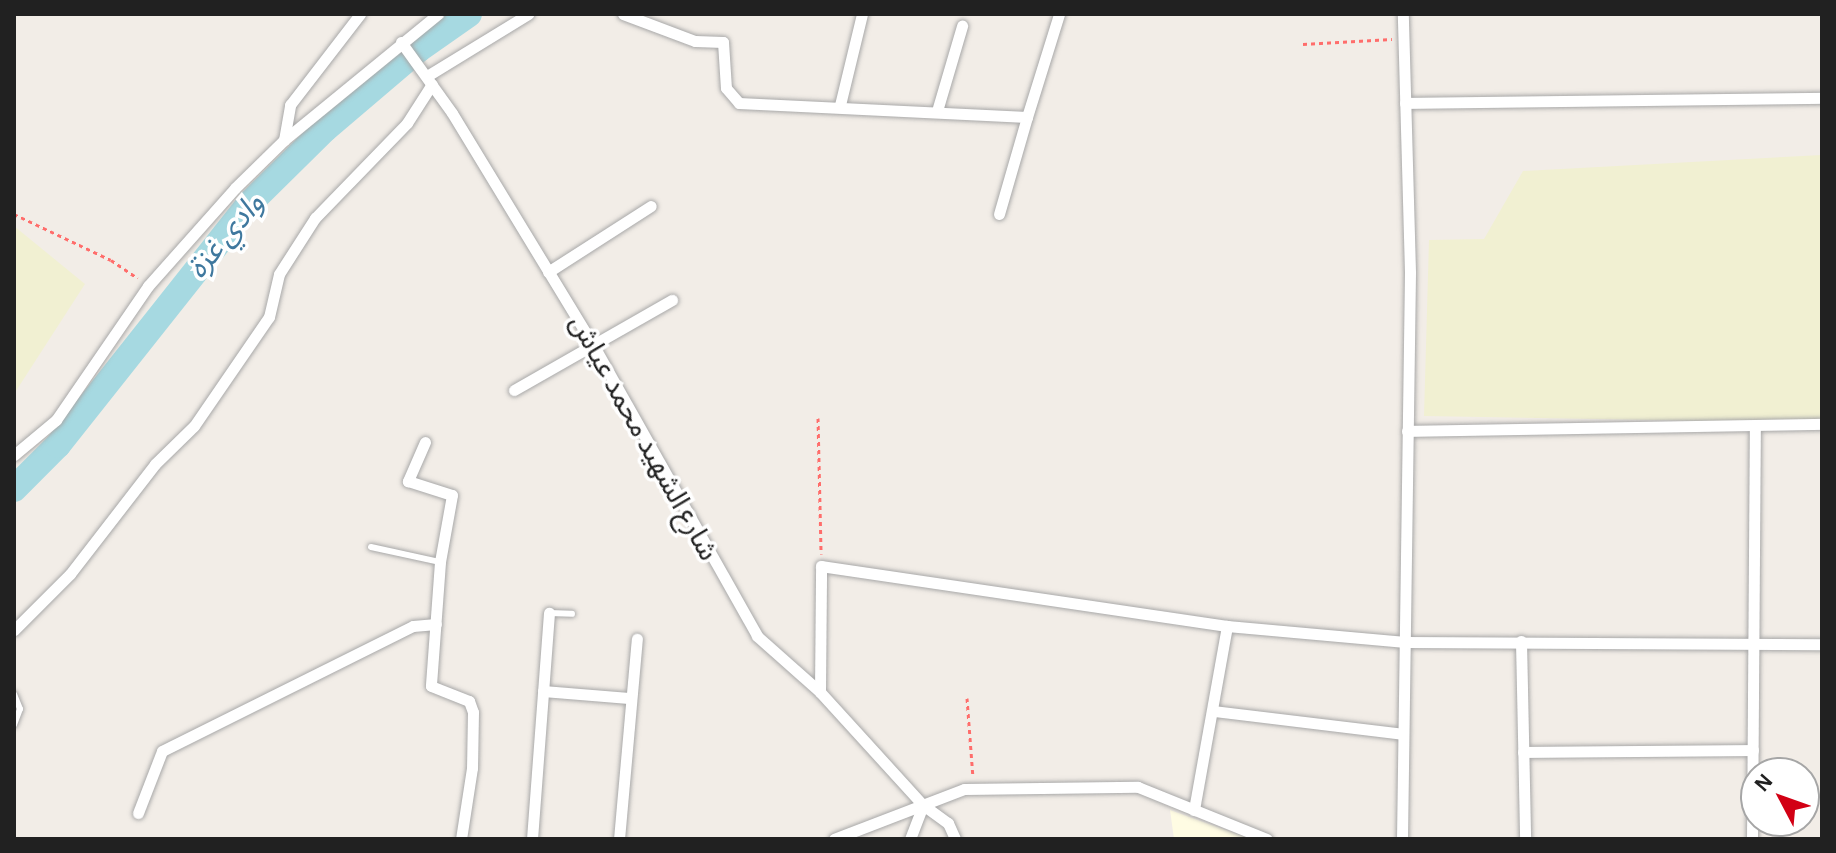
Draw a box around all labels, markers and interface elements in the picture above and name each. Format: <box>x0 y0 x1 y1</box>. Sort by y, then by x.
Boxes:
water label: وادي غزة <box>180 186 272 286</box>
street label: شارع الشهيد محمد عياش <box>561 309 725 567</box>
north arrow <box>1740 757 1820 837</box>
text: N <box>1750 770 1777 796</box>

